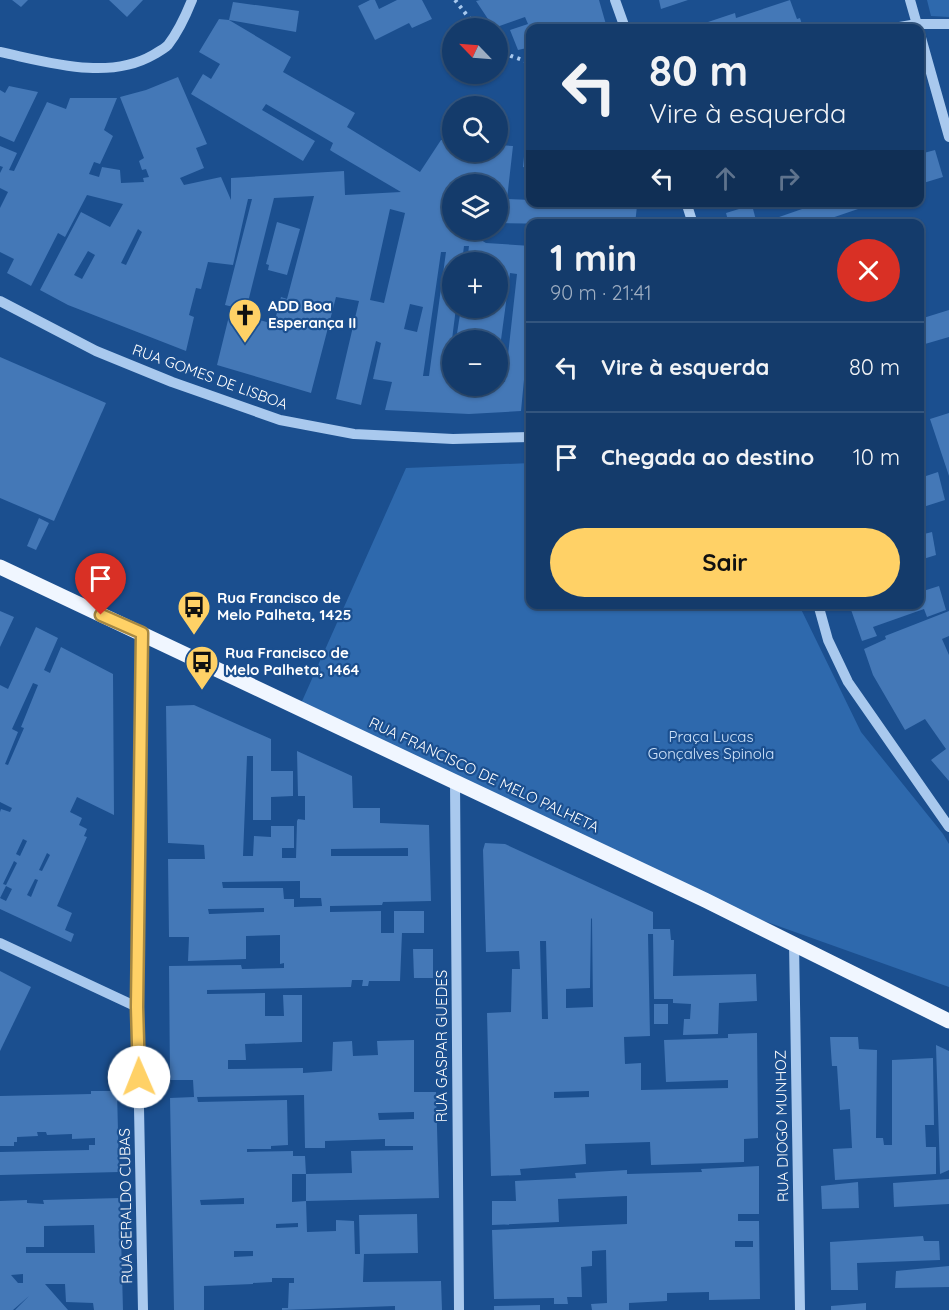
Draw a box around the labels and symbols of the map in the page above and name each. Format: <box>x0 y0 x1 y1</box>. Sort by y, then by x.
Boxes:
north arrow <box>442 18 508 84</box>
place label: ADD Boa Esperança II <box>268 296 356 332</box>
church icon: ADD Boa Esperança II <box>227 297 263 344</box>
street label: RUA GOMES DE LISBOA <box>130 340 291 414</box>
pin <box>75 553 126 615</box>
place label: Rua Francisco de Melo Palheta, 1425 <box>217 588 351 624</box>
bus stop icon: Rua Francisco de Melo Palheta, 1425 <box>176 589 212 636</box>
place label: Rua Francisco de Melo Palheta, 1464 <box>225 643 360 679</box>
bus stop icon: Rua Francisco de Melo Palheta, 1464 <box>184 644 220 691</box>
street label: RUA FRANCISCO DE MELO PALHETA <box>366 713 603 837</box>
park label: Praça Lucas Gonçalves Spinola <box>648 727 774 763</box>
street label: RUA GASPAR GUEDES <box>432 970 451 1122</box>
position arrow <box>107 1045 171 1109</box>
street label: RUA DIOGO MUNHOZ <box>771 1050 792 1202</box>
street label: RUA GERALDO CUBAS <box>115 1128 136 1284</box>

